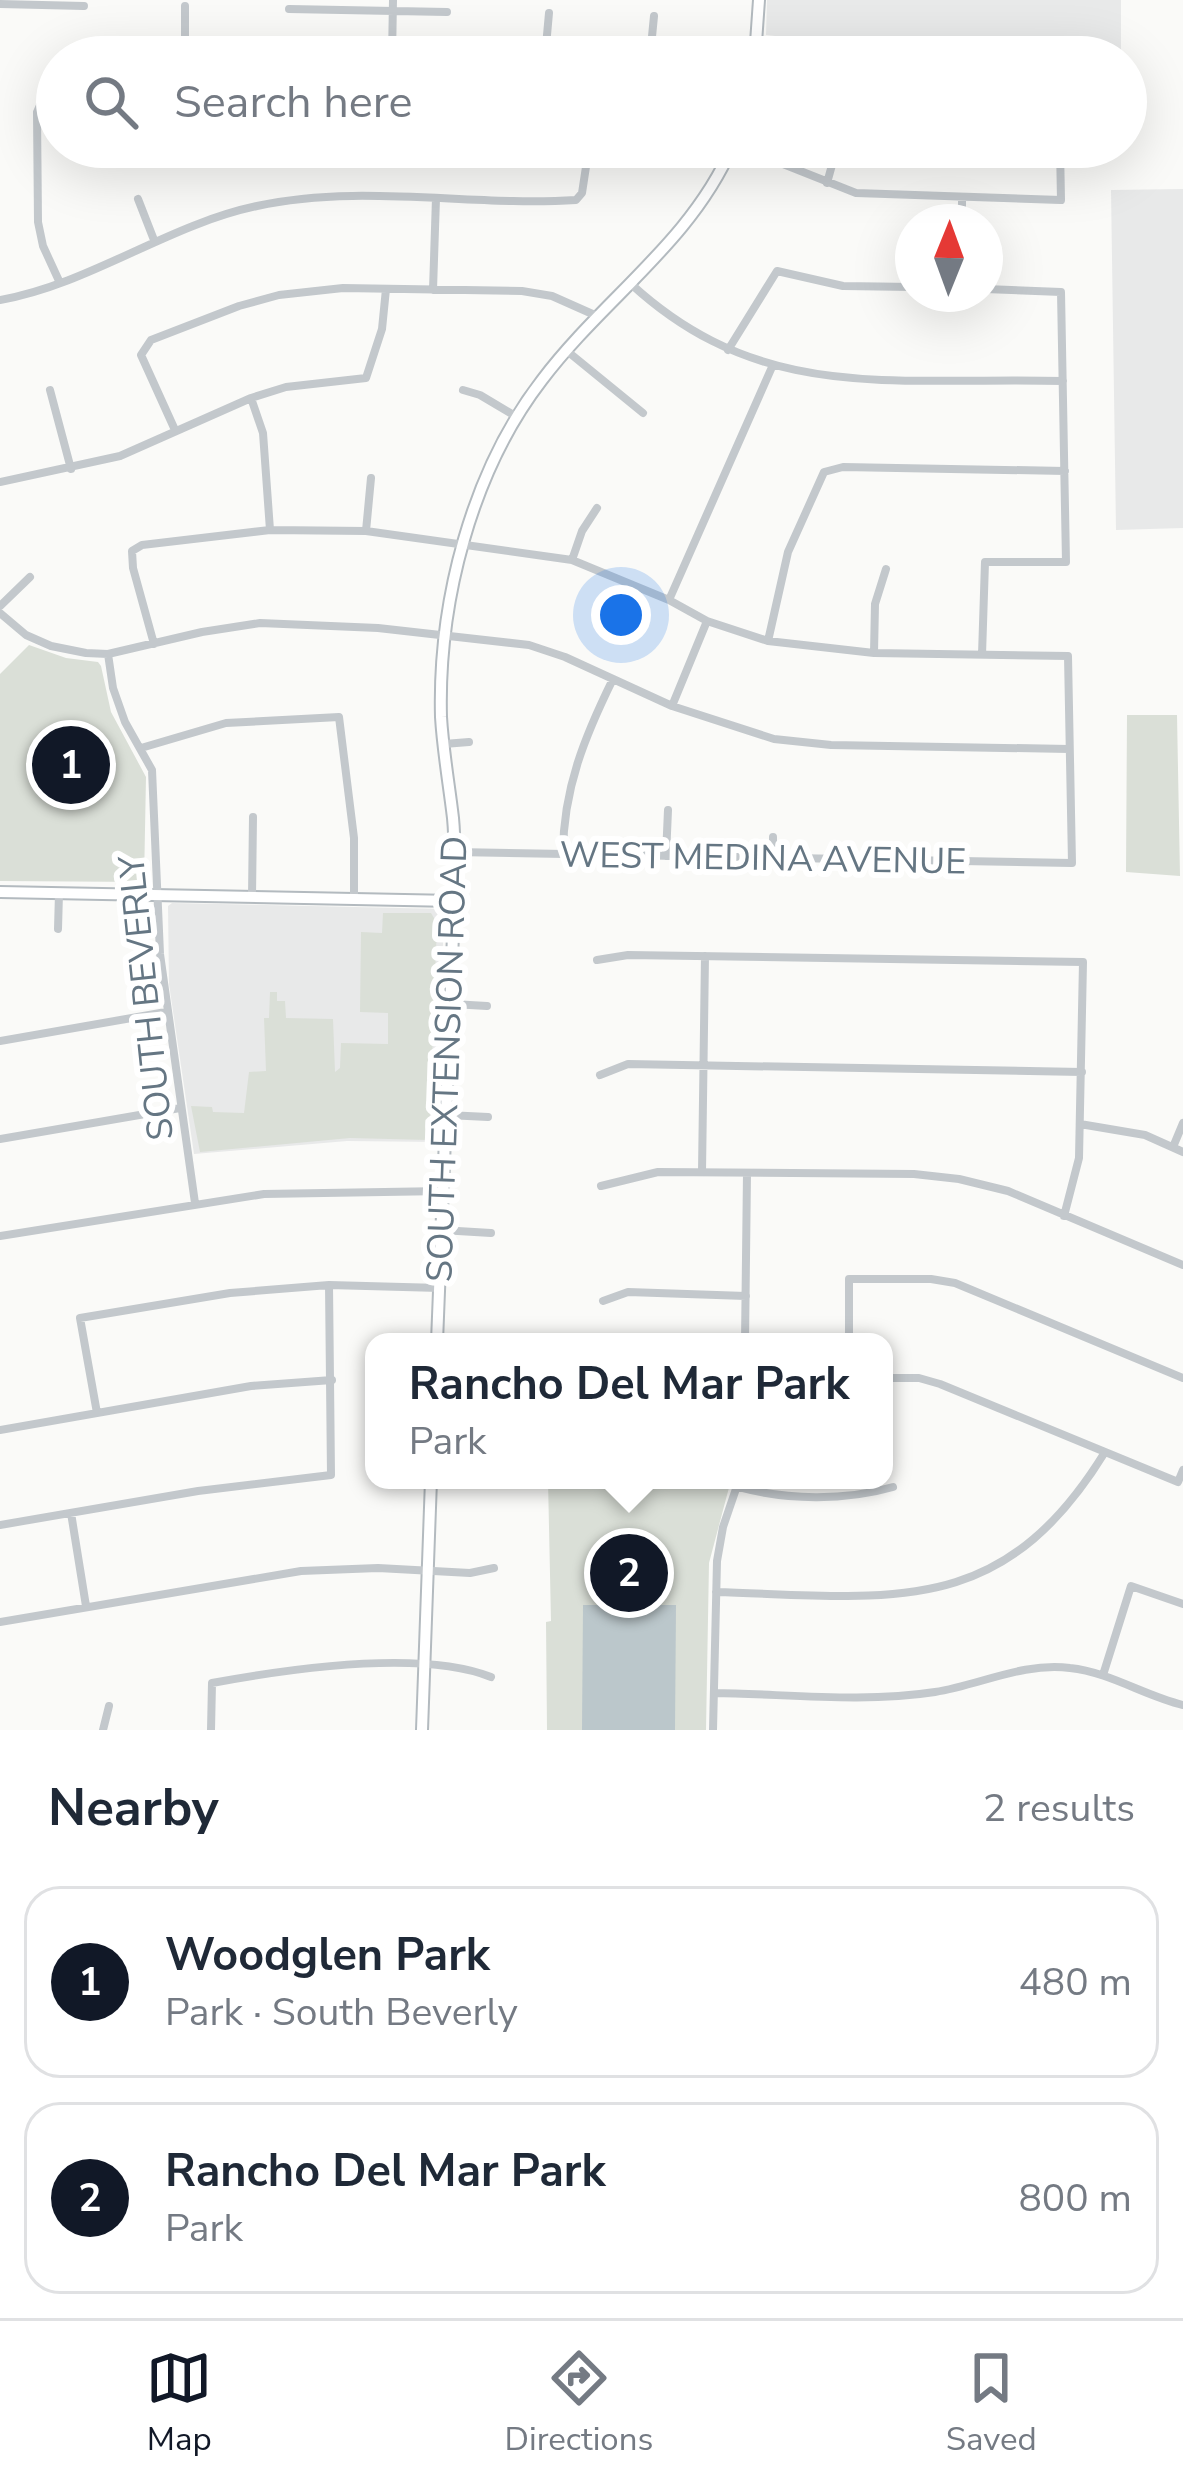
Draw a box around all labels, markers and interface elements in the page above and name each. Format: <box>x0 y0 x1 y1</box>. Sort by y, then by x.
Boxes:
search box <box>36 36 1147 168</box>
icon: search <box>78 69 144 135</box>
text: Search here <box>174 72 413 133</box>
north arrow <box>895 204 1003 312</box>
your location <box>591 585 651 645</box>
pin: 1 <box>32 720 110 810</box>
street label: WEST MEDINA AVENUE <box>559 830 967 887</box>
street label: SOUTH EXTENSION ROAD <box>415 835 480 1283</box>
street label: SOUTH BEVERLY <box>107 853 186 1143</box>
popup <box>365 1333 893 1489</box>
text: Rancho Del Mar Park <box>409 1354 849 1415</box>
text: Park <box>409 1415 487 1468</box>
pin: 2 <box>590 1528 668 1618</box>
text: Nearby <box>48 1773 219 1843</box>
text: 2 results <box>983 1782 1135 1835</box>
text: Woodglen Park <box>165 1925 490 1986</box>
text: 1 <box>78 1956 102 2009</box>
text: 480 m <box>1018 1956 1132 2009</box>
text: Park · South Beverly <box>165 1986 518 2039</box>
text: Rancho Del Mar Park <box>165 2141 606 2202</box>
text: 2 <box>78 2172 102 2225</box>
text: 800 m <box>1018 2172 1132 2225</box>
text: Park <box>165 2202 243 2255</box>
tab: Map <box>146 2345 212 2462</box>
tab: Directions <box>505 2345 653 2462</box>
tab: Saved <box>946 2345 1037 2462</box>

